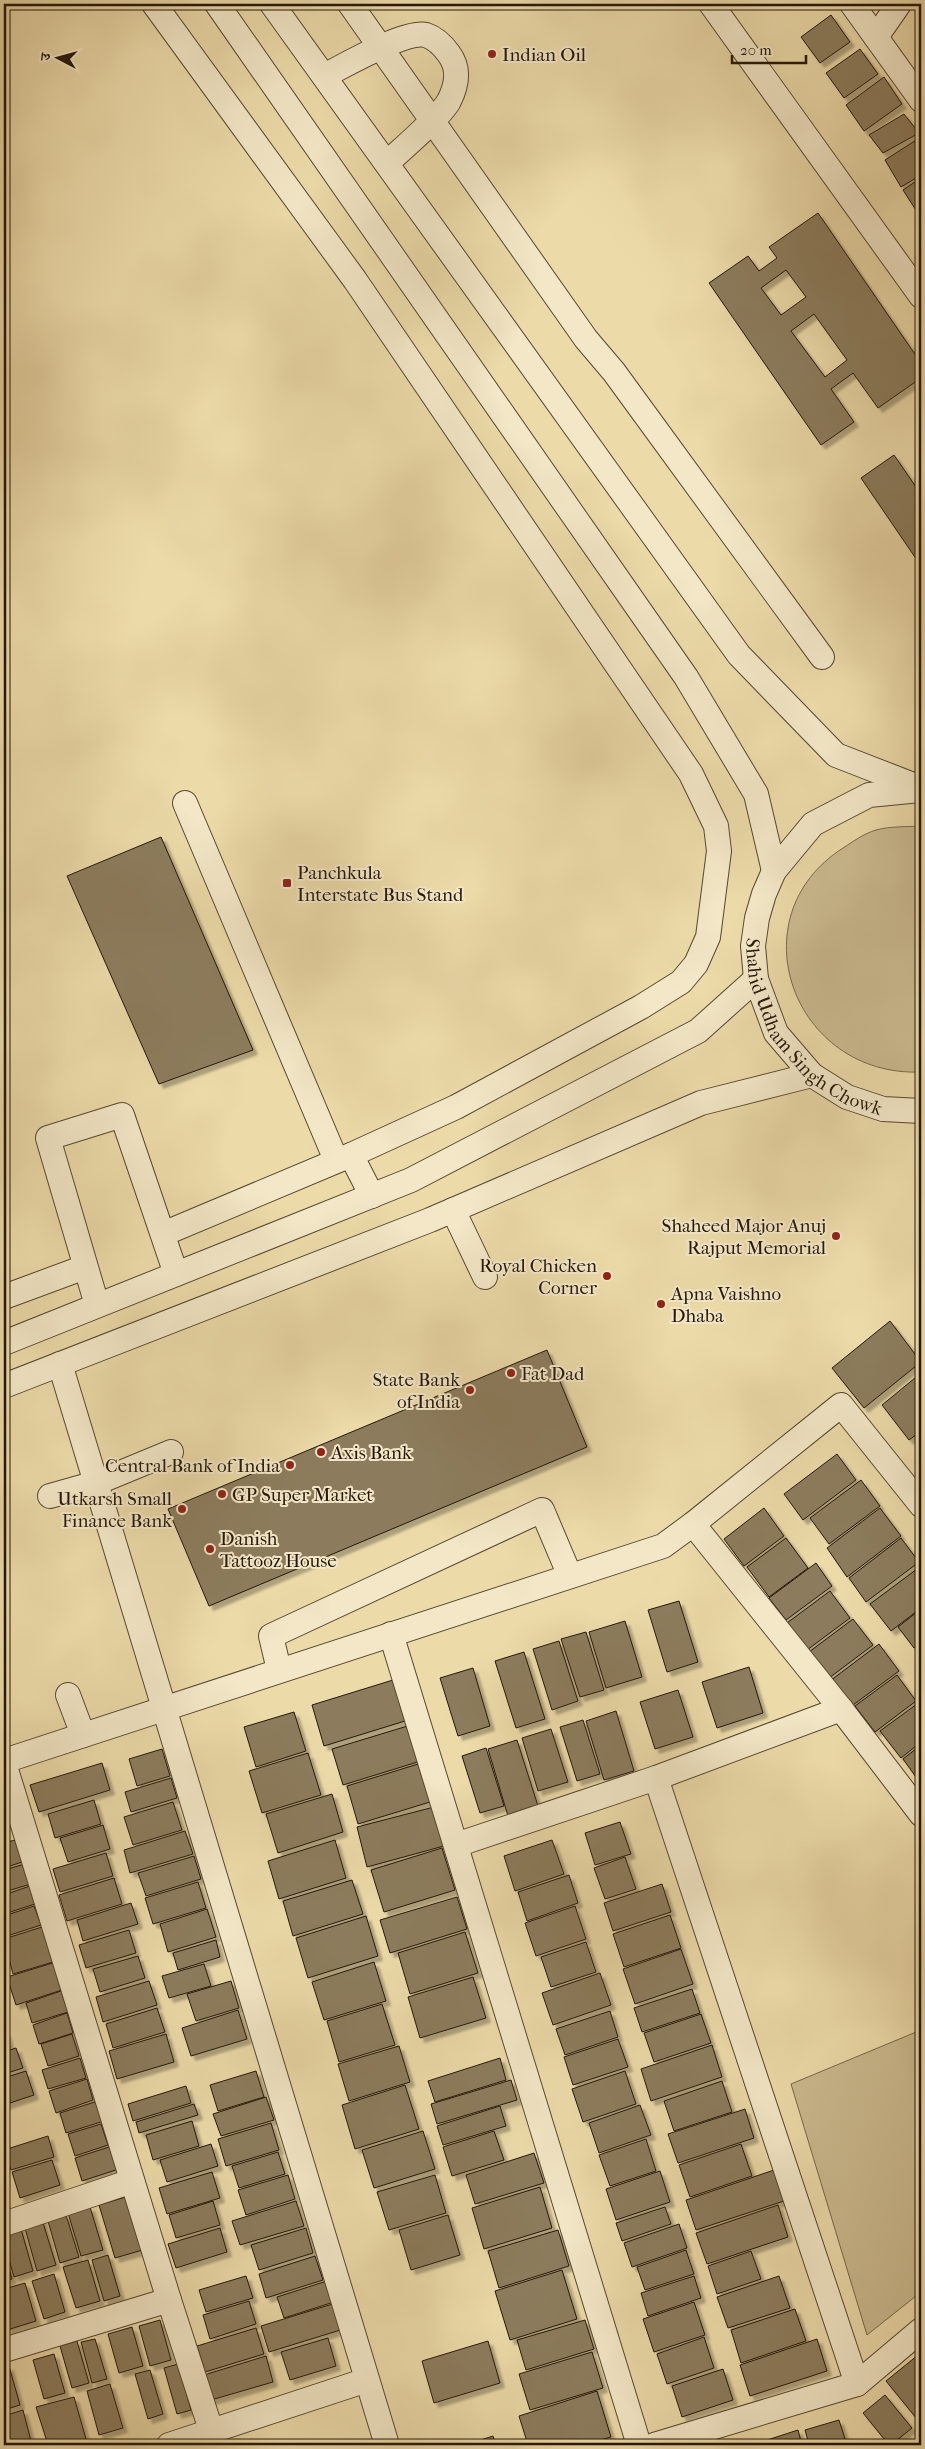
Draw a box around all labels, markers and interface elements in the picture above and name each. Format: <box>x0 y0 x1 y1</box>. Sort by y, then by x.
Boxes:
north arrow <box>32 32 82 82</box>
scale bar <box>732 32 806 64</box>
text: 20 m <box>740 41 772 59</box>
place label: Indian Oil <box>502 44 586 66</box>
marker: Indian Oil <box>486 48 498 60</box>
text: उ <box>37 51 54 62</box>
place label: Panchkula Interstate Bus Stand <box>297 862 464 906</box>
marker: Panchkula Interstate Bus Stand <box>281 877 293 889</box>
street label: Shahid Udham Singh Chowk <box>741 937 885 1120</box>
place label: Shaheed Major Anuj Rajput Memorial <box>662 1215 826 1259</box>
marker: Shaheed Major Anuj Rajput Memorial <box>830 1230 842 1242</box>
place label: Royal Chicken Corner <box>479 1255 598 1299</box>
marker: Royal Chicken Corner <box>601 1270 613 1282</box>
place label: Apna Vaishno Dhaba <box>670 1283 782 1327</box>
marker: Apna Vaishno Dhaba <box>655 1298 667 1310</box>
place label: Fat Dad <box>521 1363 585 1385</box>
marker: Fat Dad <box>505 1367 517 1379</box>
place label: State Bank of India <box>372 1369 460 1413</box>
marker: State Bank of India <box>464 1384 476 1396</box>
place label: Axis Bank <box>330 1442 412 1464</box>
marker: Axis Bank <box>315 1446 327 1458</box>
place label: Central Bank of India <box>105 1455 280 1477</box>
marker: Central Bank of India <box>284 1459 296 1471</box>
place label: GP Super Market <box>232 1484 373 1506</box>
place label: Utkarsh Small Finance Bank <box>57 1488 172 1532</box>
marker: GP Super Market <box>216 1488 228 1500</box>
marker: Utkarsh Small Finance Bank <box>176 1503 188 1515</box>
place label: Danish Tattooz House <box>220 1528 337 1572</box>
marker: Danish Tattooz House <box>204 1543 216 1555</box>

